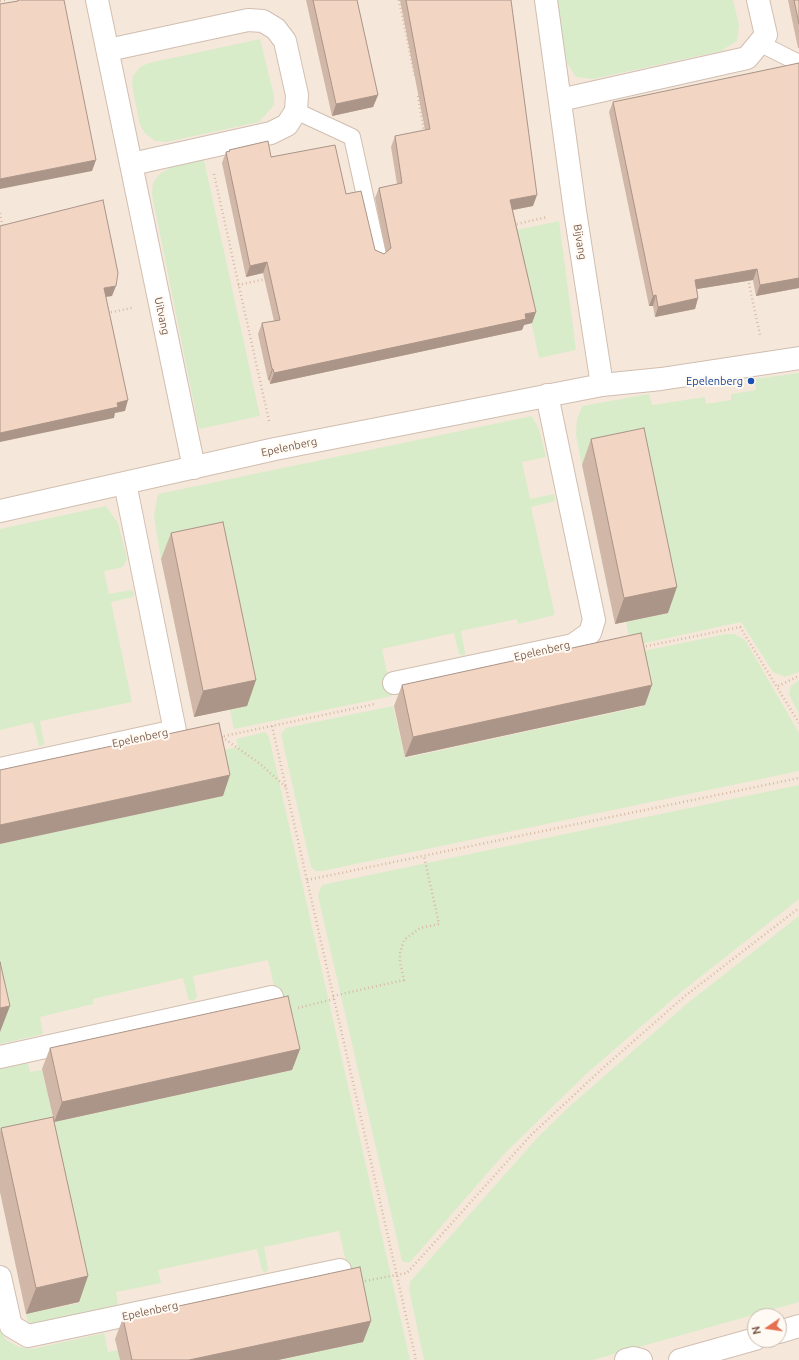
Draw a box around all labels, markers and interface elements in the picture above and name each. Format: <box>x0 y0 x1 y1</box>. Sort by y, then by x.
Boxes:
street label: Bijvang <box>571 223 589 261</box>
street label: Uitvang <box>152 296 172 336</box>
place label: Epelenberg <box>686 374 743 388</box>
marker: Epelenberg <box>746 376 756 386</box>
street label: Epelenberg <box>260 435 318 459</box>
street label: Epelenberg <box>513 638 571 664</box>
street label: Epelenberg <box>111 726 169 750</box>
street label: Epelenberg <box>121 1299 179 1323</box>
north arrow <box>747 1308 787 1348</box>
text: N <box>750 1325 763 1336</box>

